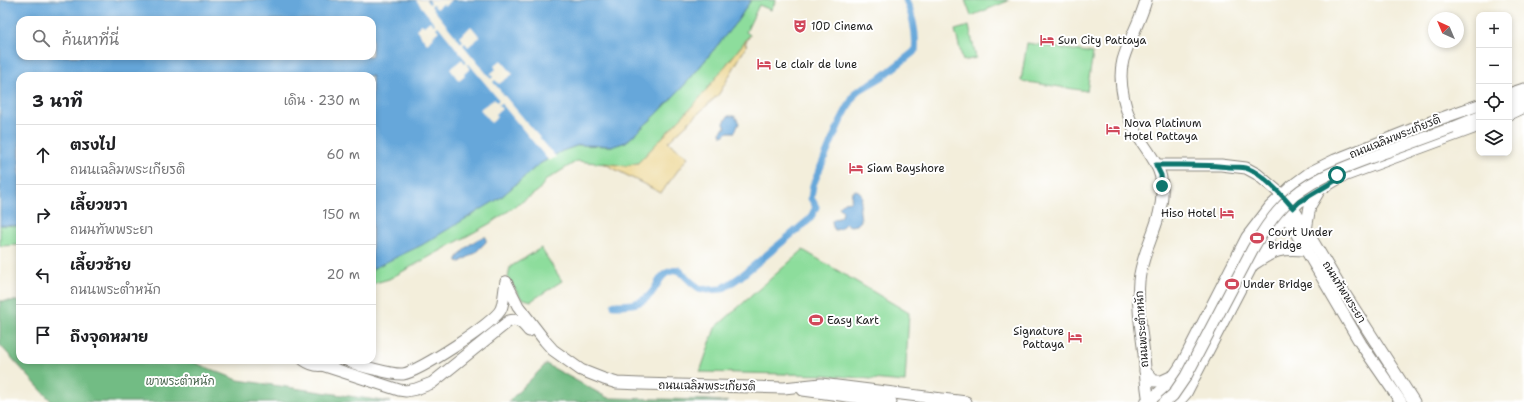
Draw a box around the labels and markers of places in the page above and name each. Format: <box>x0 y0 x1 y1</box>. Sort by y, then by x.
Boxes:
theatre icon: 10D Cinema <box>792 18 808 34</box>
place label: 10D Cinema <box>811 19 873 34</box>
hotel icon: Sun City Pattaya <box>1039 32 1055 48</box>
place label: Sun City Pattaya <box>1058 33 1147 48</box>
hotel icon: Le clair de lune <box>756 56 772 72</box>
place label: Le clair de lune <box>775 57 857 72</box>
place label: Nova Platinum Hotel Pattaya <box>1124 116 1202 144</box>
hotel icon: Nova Platinum Hotel Pattaya <box>1105 121 1121 137</box>
hotel icon: Siam Bayshore <box>848 160 864 176</box>
place label: Siam Bayshore <box>867 161 945 176</box>
hotel icon: Hiso Hotel <box>1219 205 1235 221</box>
place label: Hiso Hotel <box>1161 206 1217 221</box>
place label: Court Under Bridge <box>1268 225 1333 253</box>
sports icon: Court Under Bridge <box>1249 230 1265 246</box>
sports icon: Under Bridge <box>1224 276 1240 292</box>
place label: Under Bridge <box>1243 277 1313 292</box>
sports icon: Easy Kart <box>808 312 824 328</box>
place label: Easy Kart <box>827 313 879 328</box>
place label: Signature Pattaya <box>1013 324 1064 352</box>
hotel icon: Signature Pattaya <box>1067 329 1083 345</box>

